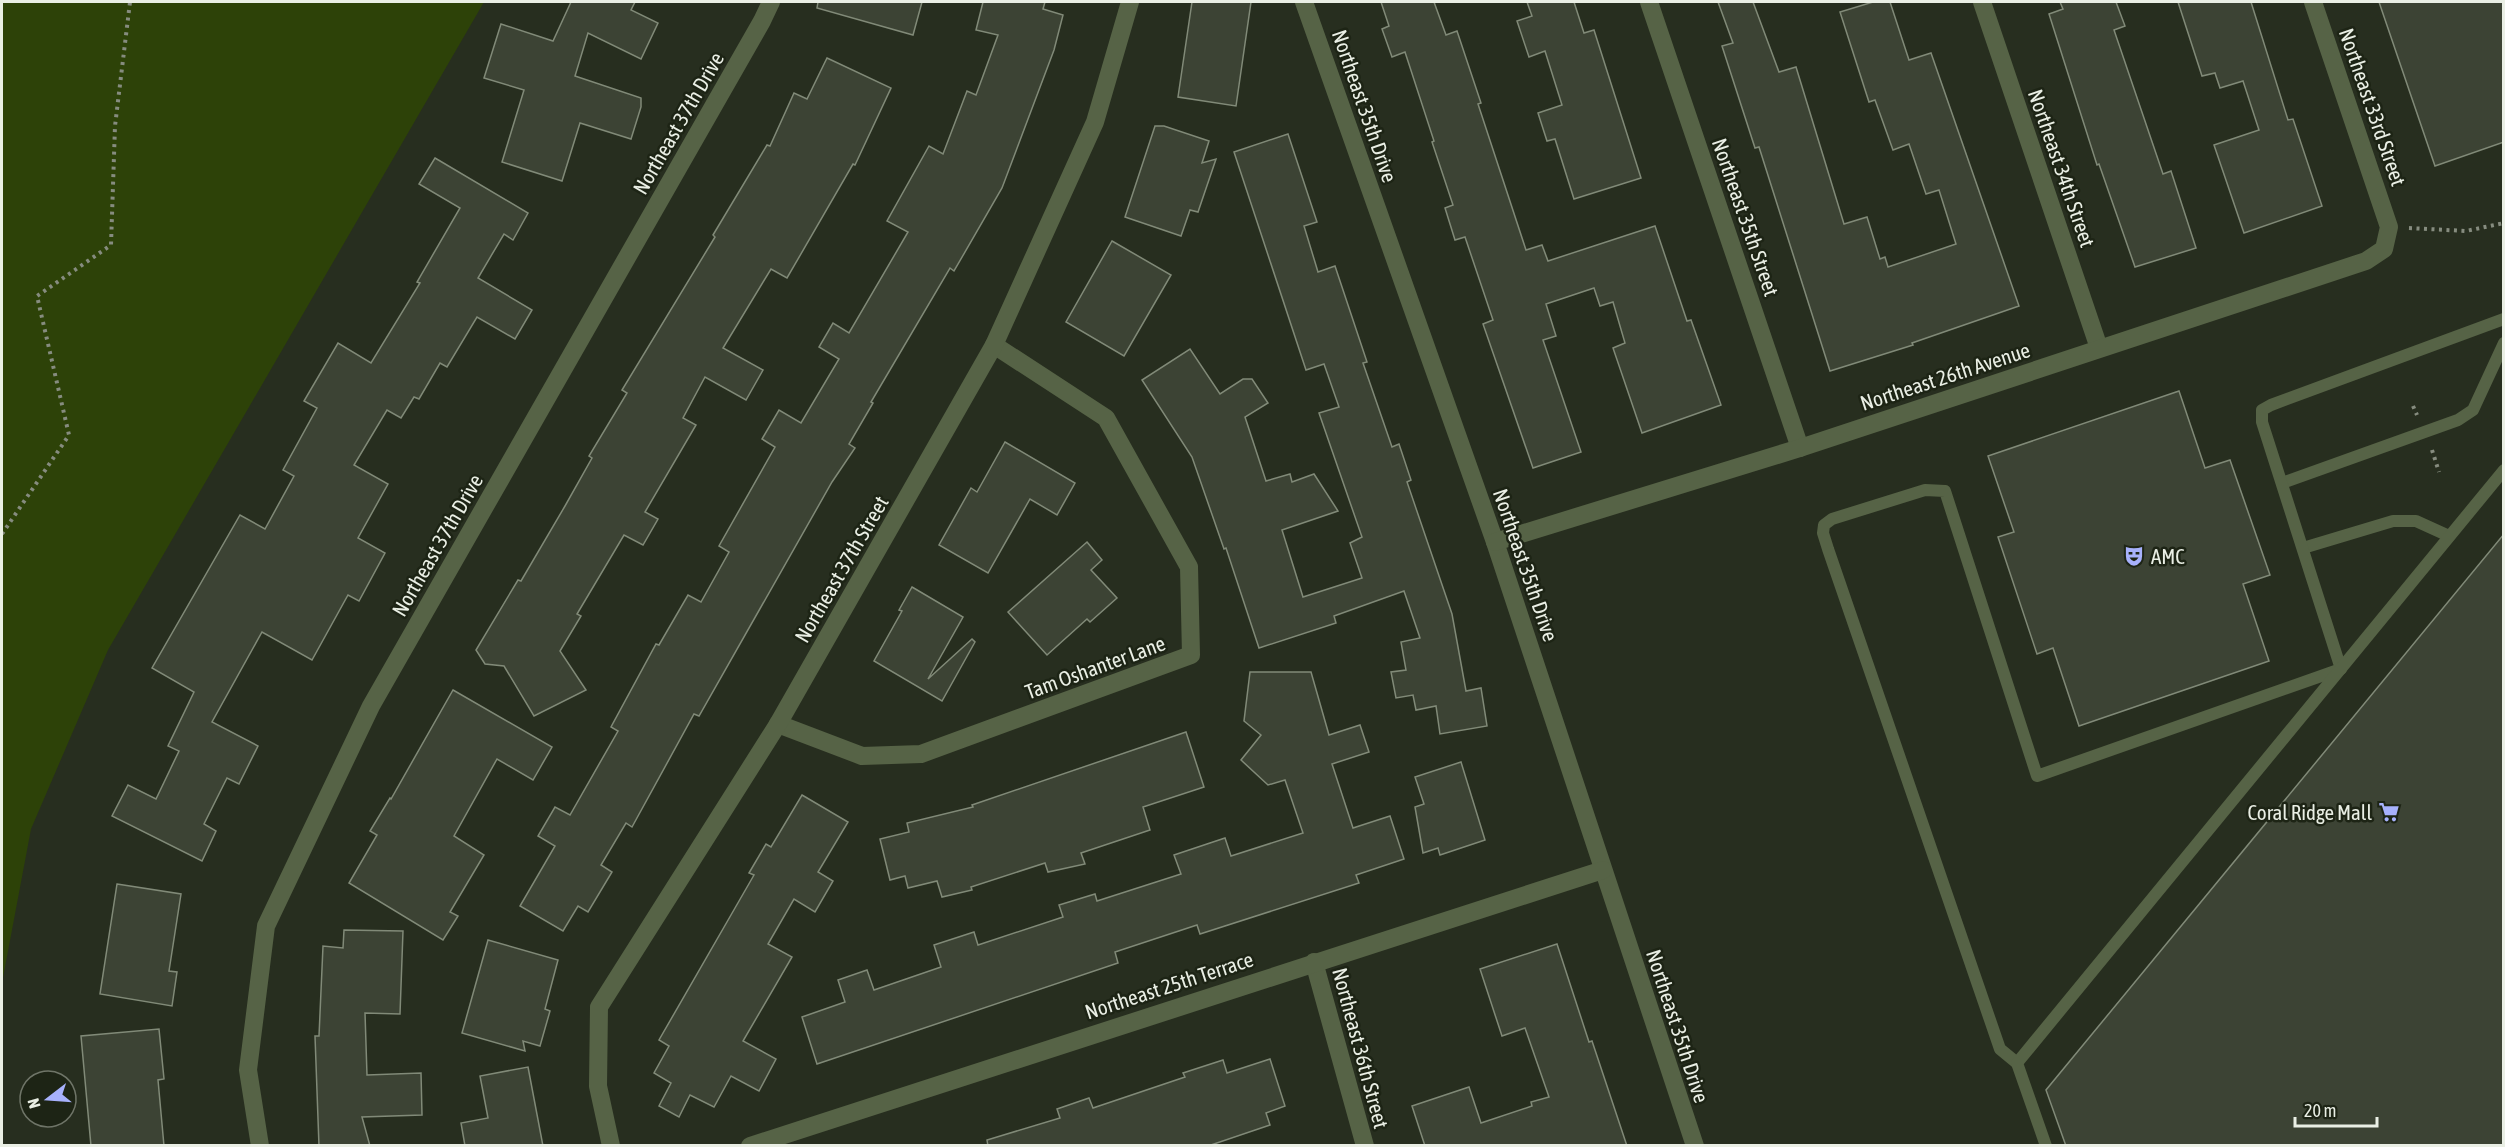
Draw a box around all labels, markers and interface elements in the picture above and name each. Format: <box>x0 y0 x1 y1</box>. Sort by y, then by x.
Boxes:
street label: Northeast 33rd Street <box>2335 25 2411 189</box>
street label: Northeast 35th Drive <box>1328 27 1402 185</box>
street label: Northeast 37th Drive <box>628 48 728 198</box>
street label: Northeast 34th Street <box>2024 86 2100 250</box>
street label: Northeast 35th Street <box>1708 135 1784 299</box>
street label: Northeast 26th Avenue <box>1857 337 2033 415</box>
street label: Northeast 37th Drive <box>387 470 487 620</box>
street label: Northeast 35th Drive <box>1489 486 1563 644</box>
street label: Northeast 37th Street <box>789 492 893 646</box>
theatre icon: AMC <box>2122 544 2146 568</box>
place label: AMC <box>2151 544 2185 568</box>
street label: Tam Oshanter Lane <box>1022 631 1168 703</box>
place label: Coral Ridge Mall <box>2247 800 2372 824</box>
supermarket icon: Coral Ridge Mall <box>2377 800 2401 824</box>
street label: Northeast 25th Terrace <box>1082 946 1256 1024</box>
street label: Northeast 35th Drive <box>1642 946 1714 1106</box>
street label: Northeast 36th Street <box>1328 965 1394 1131</box>
north arrow <box>18 1069 78 1129</box>
scale bar <box>2295 1090 2378 1128</box>
text: N <box>24 1096 44 1111</box>
text: 20 m <box>2304 1100 2336 1121</box>

